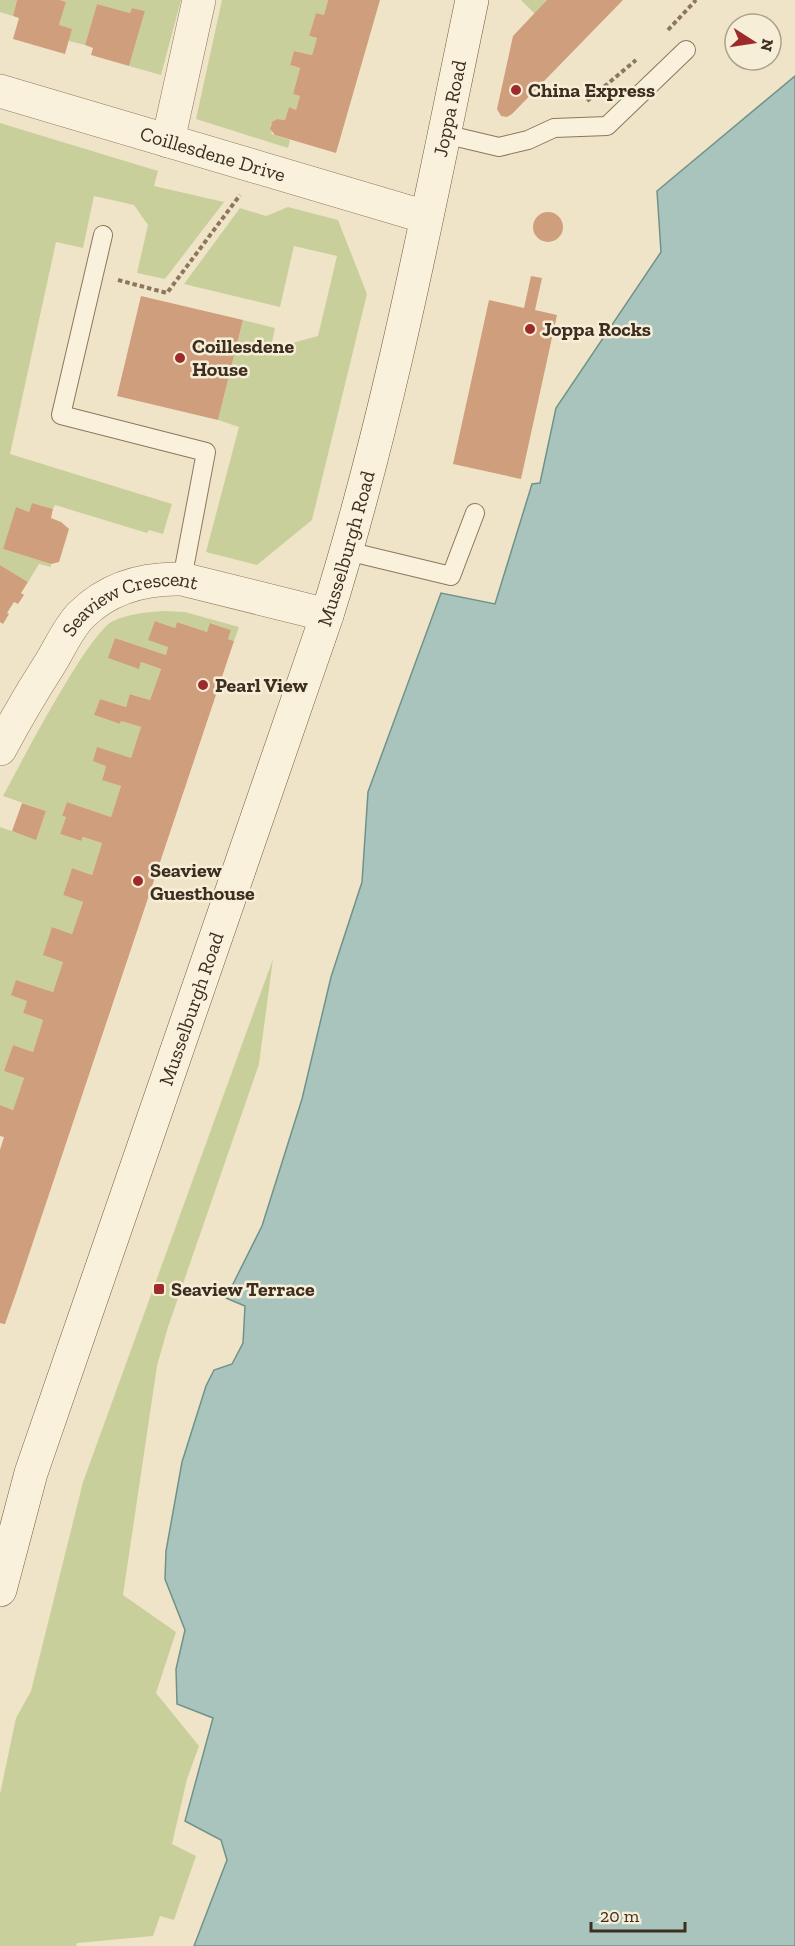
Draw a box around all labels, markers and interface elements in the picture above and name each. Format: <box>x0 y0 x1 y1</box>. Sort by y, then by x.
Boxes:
north arrow <box>723 12 783 72</box>
text: N <box>757 37 778 53</box>
street label: Joppa Road <box>428 58 471 159</box>
place label: China Express <box>528 78 655 102</box>
marker: China Express <box>509 83 523 97</box>
street label: Coillesdene Drive <box>137 121 288 187</box>
place label: Joppa Rocks <box>542 317 651 341</box>
marker: Joppa Rocks <box>523 322 537 336</box>
place label: Coillesdene House <box>192 334 294 381</box>
marker: Coillesdene House <box>173 351 187 365</box>
street label: Musselburgh Road <box>312 468 380 629</box>
street label: Seaview Crescent <box>57 567 201 641</box>
place label: Pearl View <box>215 673 308 697</box>
marker: Pearl View <box>196 678 210 692</box>
place label: Seaview Guesthouse <box>150 858 255 905</box>
marker: Seaview Guesthouse <box>131 874 145 888</box>
street label: Musselburgh Road <box>154 929 229 1089</box>
place label: Seaview Terrace <box>171 1277 315 1301</box>
marker: Seaview Terrace <box>152 1282 166 1296</box>
scale bar <box>591 1895 686 1933</box>
text: 20 m <box>600 1905 640 1927</box>

